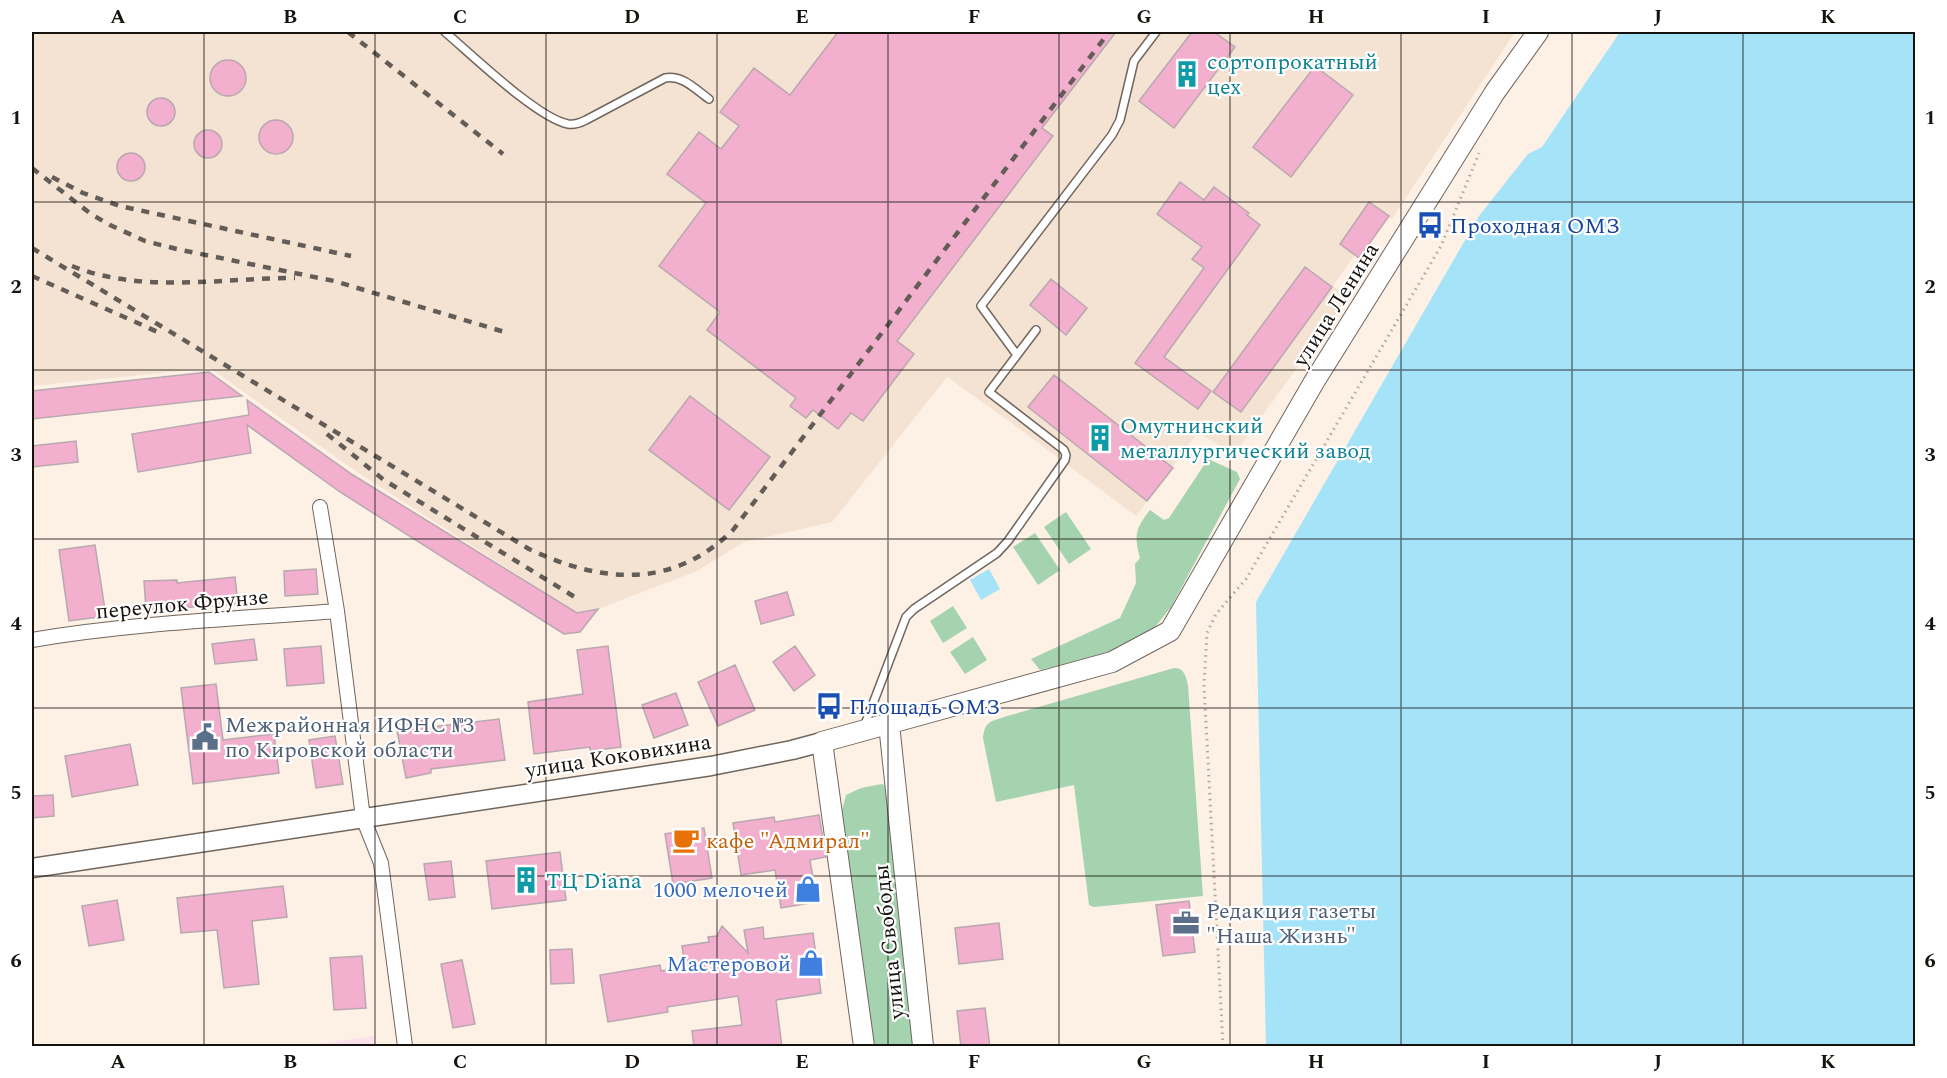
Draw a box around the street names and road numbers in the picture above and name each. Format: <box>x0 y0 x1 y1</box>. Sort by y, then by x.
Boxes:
street label: улица Ленина <box>1284 236 1388 374</box>
street label: переулок Фрунзе <box>94 580 270 628</box>
street label: улица Коковихина <box>522 725 714 788</box>
street label: улица Свободы <box>865 863 914 1022</box>

